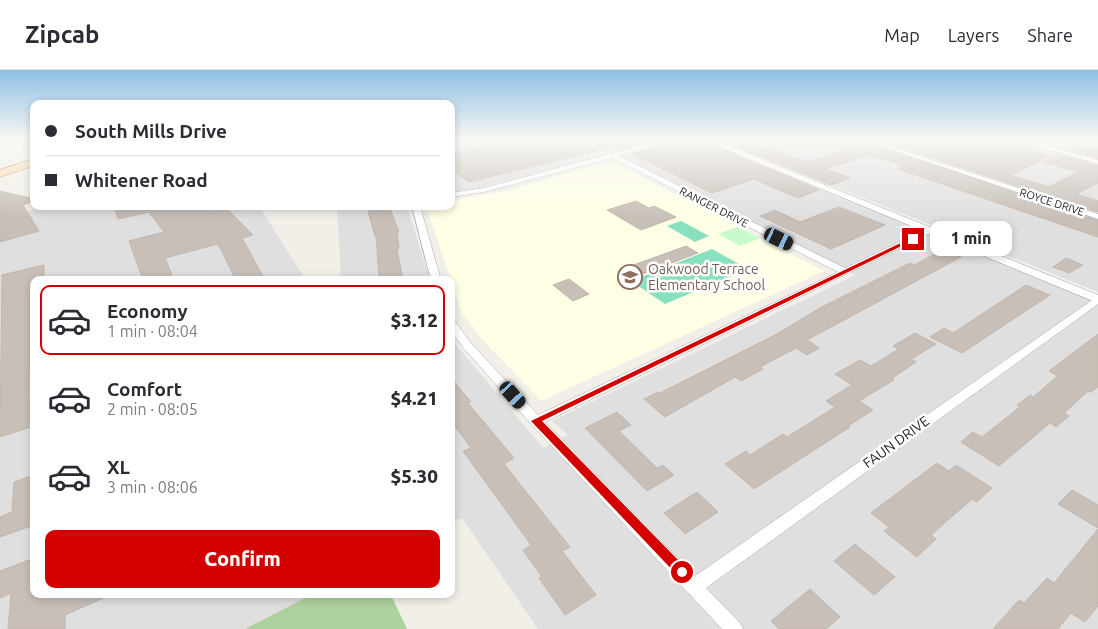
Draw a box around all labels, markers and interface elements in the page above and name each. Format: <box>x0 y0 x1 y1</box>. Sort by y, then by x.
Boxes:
text: Zipcab <box>25 21 99 48</box>
text: Map <box>884 25 920 45</box>
text: Layers <box>948 25 999 45</box>
text: Share <box>1027 25 1073 45</box>
text: South Mills Drive <box>75 120 227 142</box>
text: Whitener Road <box>75 169 208 191</box>
street label: RANGER DRIVE <box>678 184 750 230</box>
street label: ROYCE DRIVE <box>1018 186 1086 218</box>
callout: 1 min <box>930 222 1013 256</box>
car <box>762 226 795 252</box>
route end <box>902 228 924 250</box>
text: 1 min <box>951 229 991 247</box>
place label: Oakwood Terrace Elementary School <box>648 261 766 293</box>
school or university icon: Oakwood Terrace Elementary School <box>617 264 643 290</box>
icon: car <box>47 298 92 343</box>
text: Economy <box>107 300 188 322</box>
text: $3.12 <box>390 309 438 331</box>
text: 1 min · 08:04 <box>107 322 198 340</box>
icon: car <box>47 376 92 421</box>
text: Comfort <box>107 378 182 400</box>
car <box>497 379 528 411</box>
text: $4.21 <box>390 387 438 409</box>
text: 2 min · 08:05 <box>107 400 198 418</box>
street label: FAUN DRIVE <box>860 413 932 471</box>
icon: car <box>47 454 92 499</box>
text: XL <box>107 456 130 478</box>
text: $5.30 <box>390 465 438 487</box>
text: 3 min · 08:06 <box>107 478 198 496</box>
button: Confirm <box>45 530 440 588</box>
route start <box>671 561 693 583</box>

